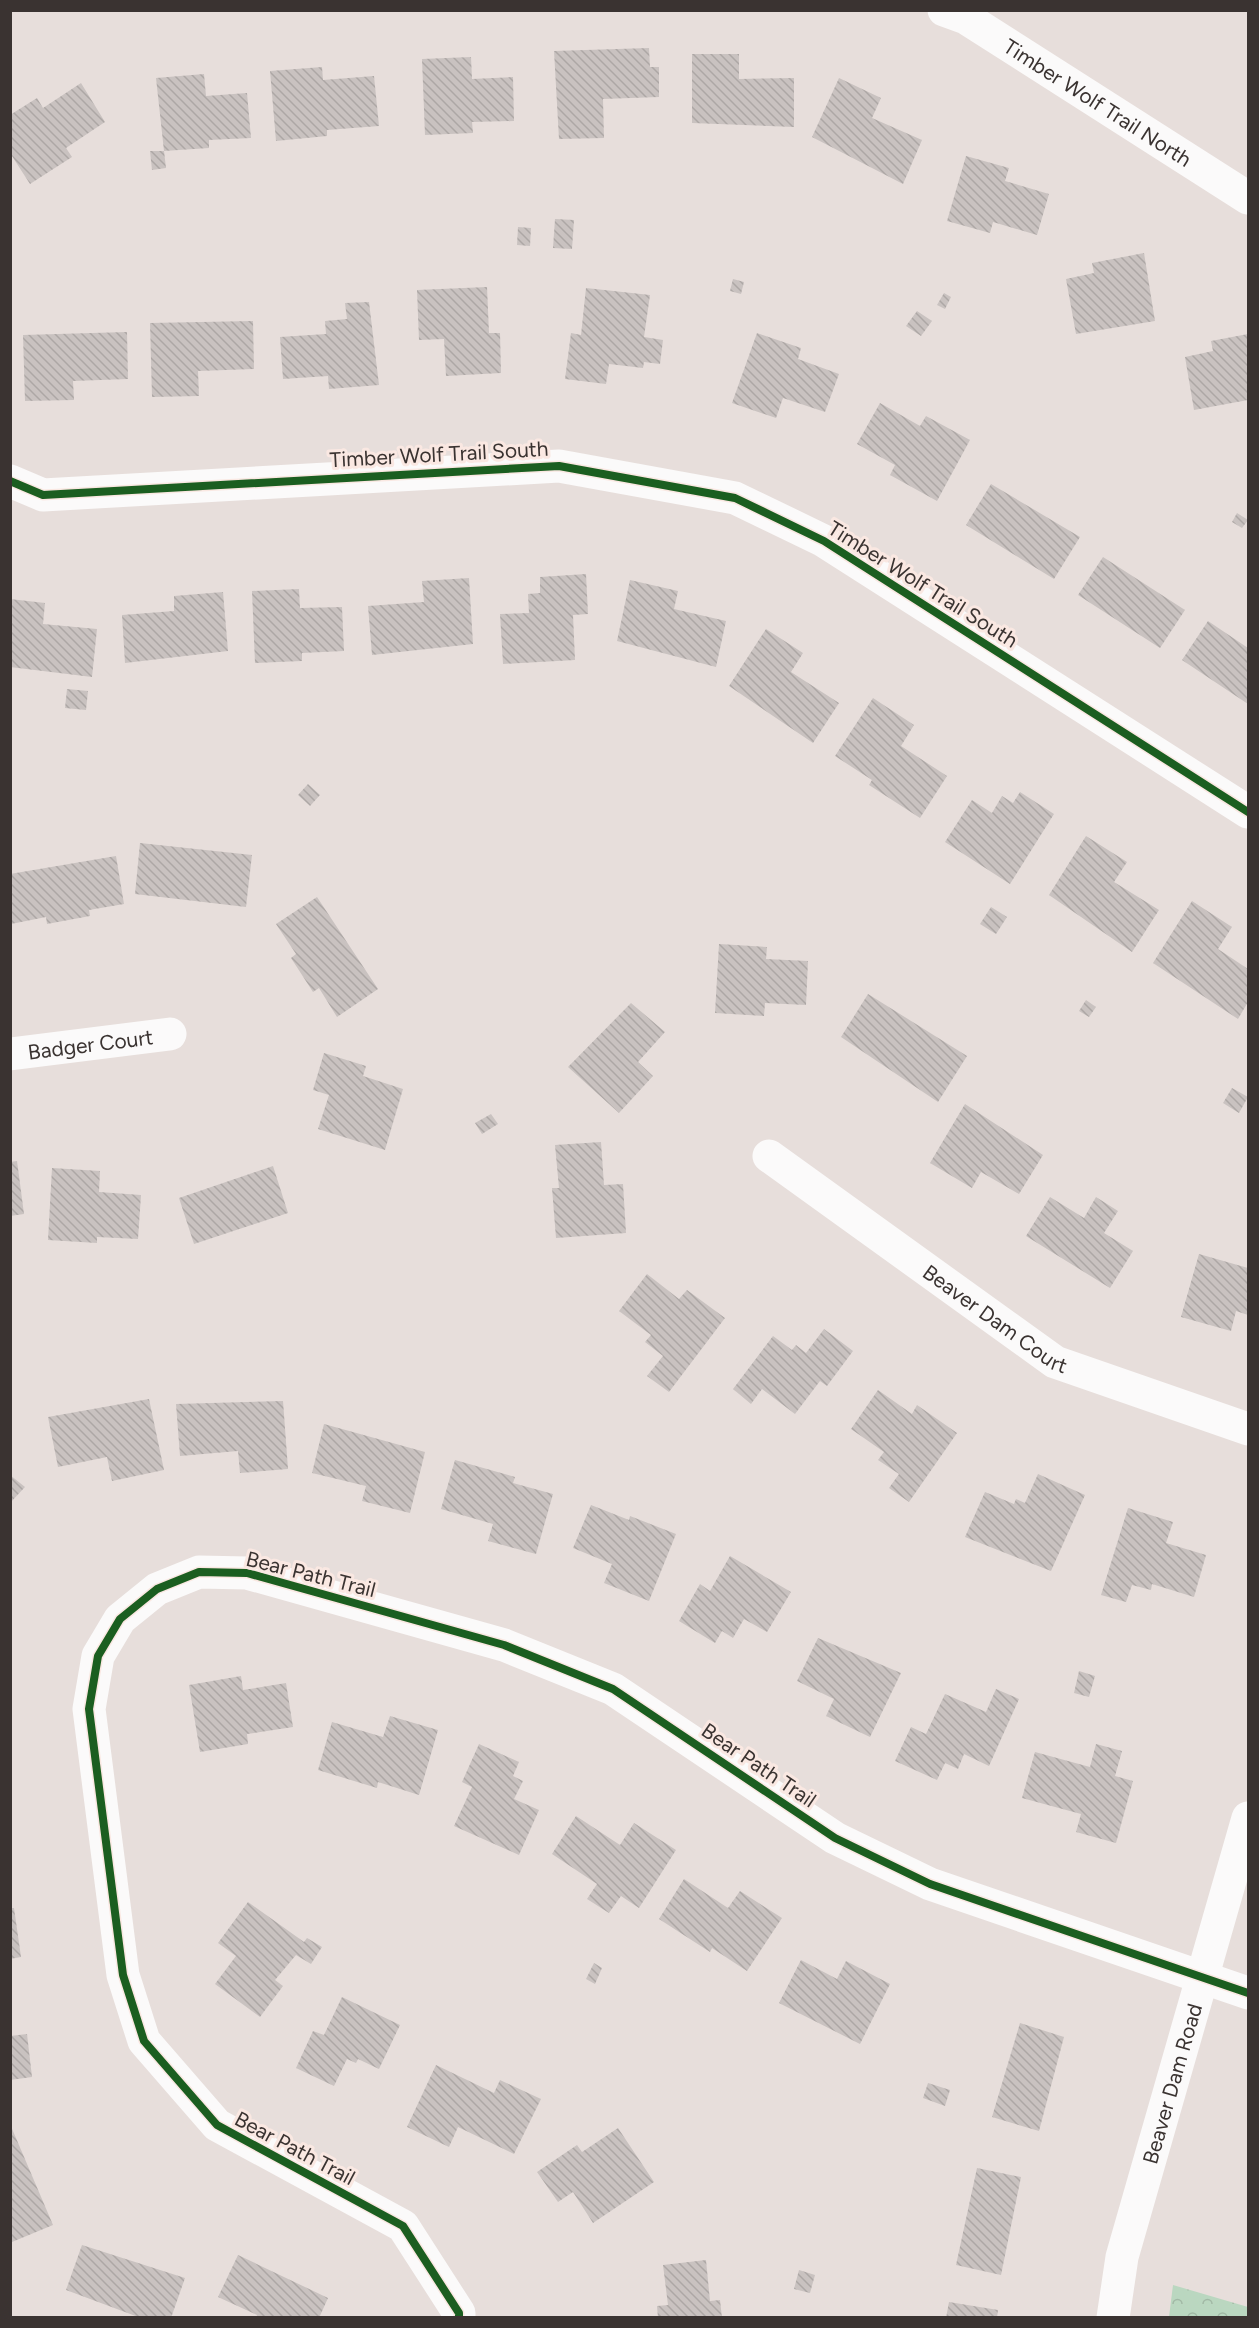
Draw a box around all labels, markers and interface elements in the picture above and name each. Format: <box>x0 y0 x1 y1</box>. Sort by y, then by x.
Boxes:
street label: Timber Wolf Trail North <box>999 33 1197 171</box>
street label: Timber Wolf Trail South <box>329 436 549 472</box>
street label: Timber Wolf Trail South <box>824 515 1022 653</box>
street label: Badger Court <box>26 1024 155 1064</box>
street label: Beaver Dam Court <box>918 1259 1071 1378</box>
street label: Bear Path Trail <box>244 1546 378 1602</box>
street label: Bear Path Trail <box>697 1718 821 1812</box>
street label: Beaver Dam Road <box>1137 2000 1207 2167</box>
street label: Bear Path Trail <box>231 2106 359 2190</box>

